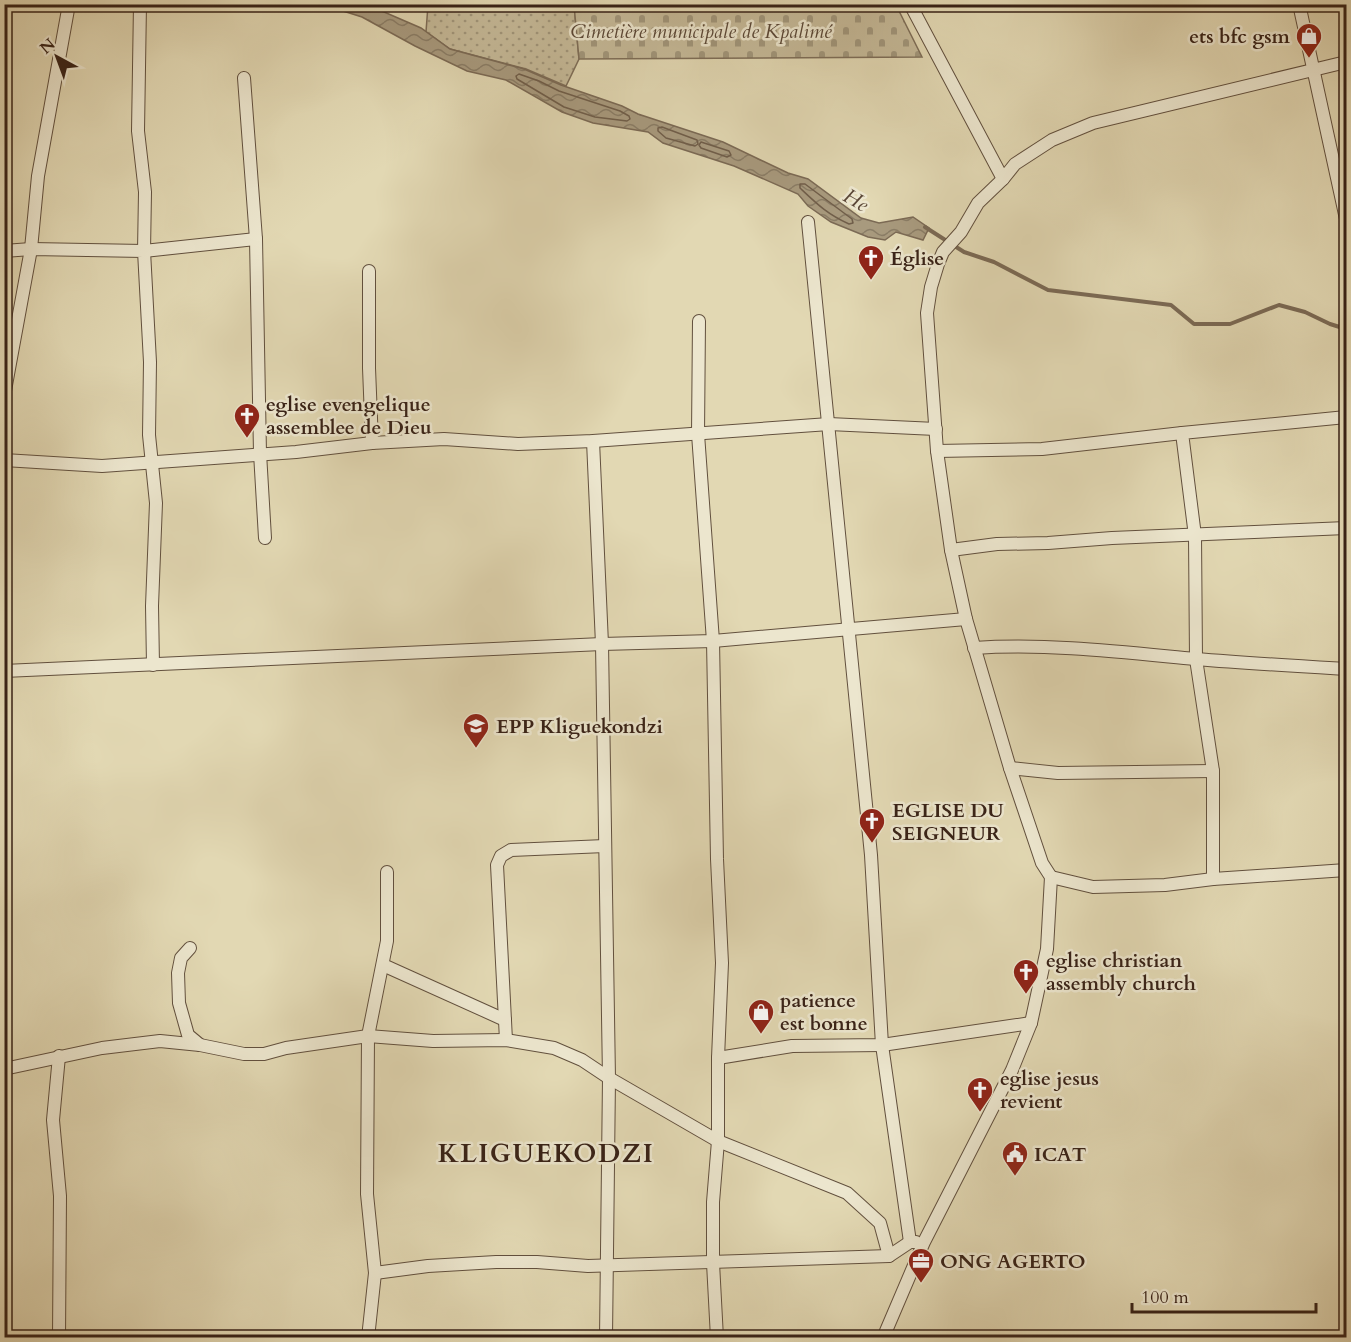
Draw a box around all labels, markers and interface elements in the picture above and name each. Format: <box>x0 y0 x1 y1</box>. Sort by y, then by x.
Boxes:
park label: Cimetière municipale de Kpalimé <box>570 18 833 45</box>
shop icon: ets bfc gsm <box>1294 21 1324 59</box>
place label: ets bfc gsm <box>1189 23 1291 50</box>
north arrow <box>27 27 87 87</box>
text: N <box>35 34 60 59</box>
water label: He <box>838 182 875 220</box>
church icon: Église <box>856 243 886 281</box>
place label: Église <box>890 245 944 272</box>
place label: eglise evengelique assemblee de Dieu <box>266 391 432 441</box>
church icon: eglise evengelique assemblee de Dieu <box>232 401 262 439</box>
school or university icon: EPP Kliguekondzi <box>461 711 491 749</box>
place label: EPP Kliguekondzi <box>496 713 663 740</box>
place label: EGLISE DU SEIGNEUR <box>892 797 1004 847</box>
church icon: EGLISE DU SEIGNEUR <box>857 806 887 844</box>
place label: eglise christian assembly church <box>1046 947 1196 997</box>
church icon: eglise christian assembly church <box>1011 957 1041 995</box>
place label: patience est bonne <box>780 987 868 1037</box>
shop icon: patience est bonne <box>746 997 776 1035</box>
place label: eglise jesus revient <box>1000 1065 1099 1115</box>
church icon: eglise jesus revient <box>965 1075 995 1113</box>
district label: KLIGUEKODZI <box>438 1136 654 1171</box>
public building icon: ICAT <box>1000 1139 1030 1177</box>
place label: ICAT <box>1034 1141 1087 1168</box>
office icon: ONG AGERTO <box>906 1246 936 1284</box>
place label: ONG AGERTO <box>940 1248 1086 1275</box>
scale bar <box>1132 1276 1316 1314</box>
text: 100 m <box>1141 1285 1189 1310</box>

